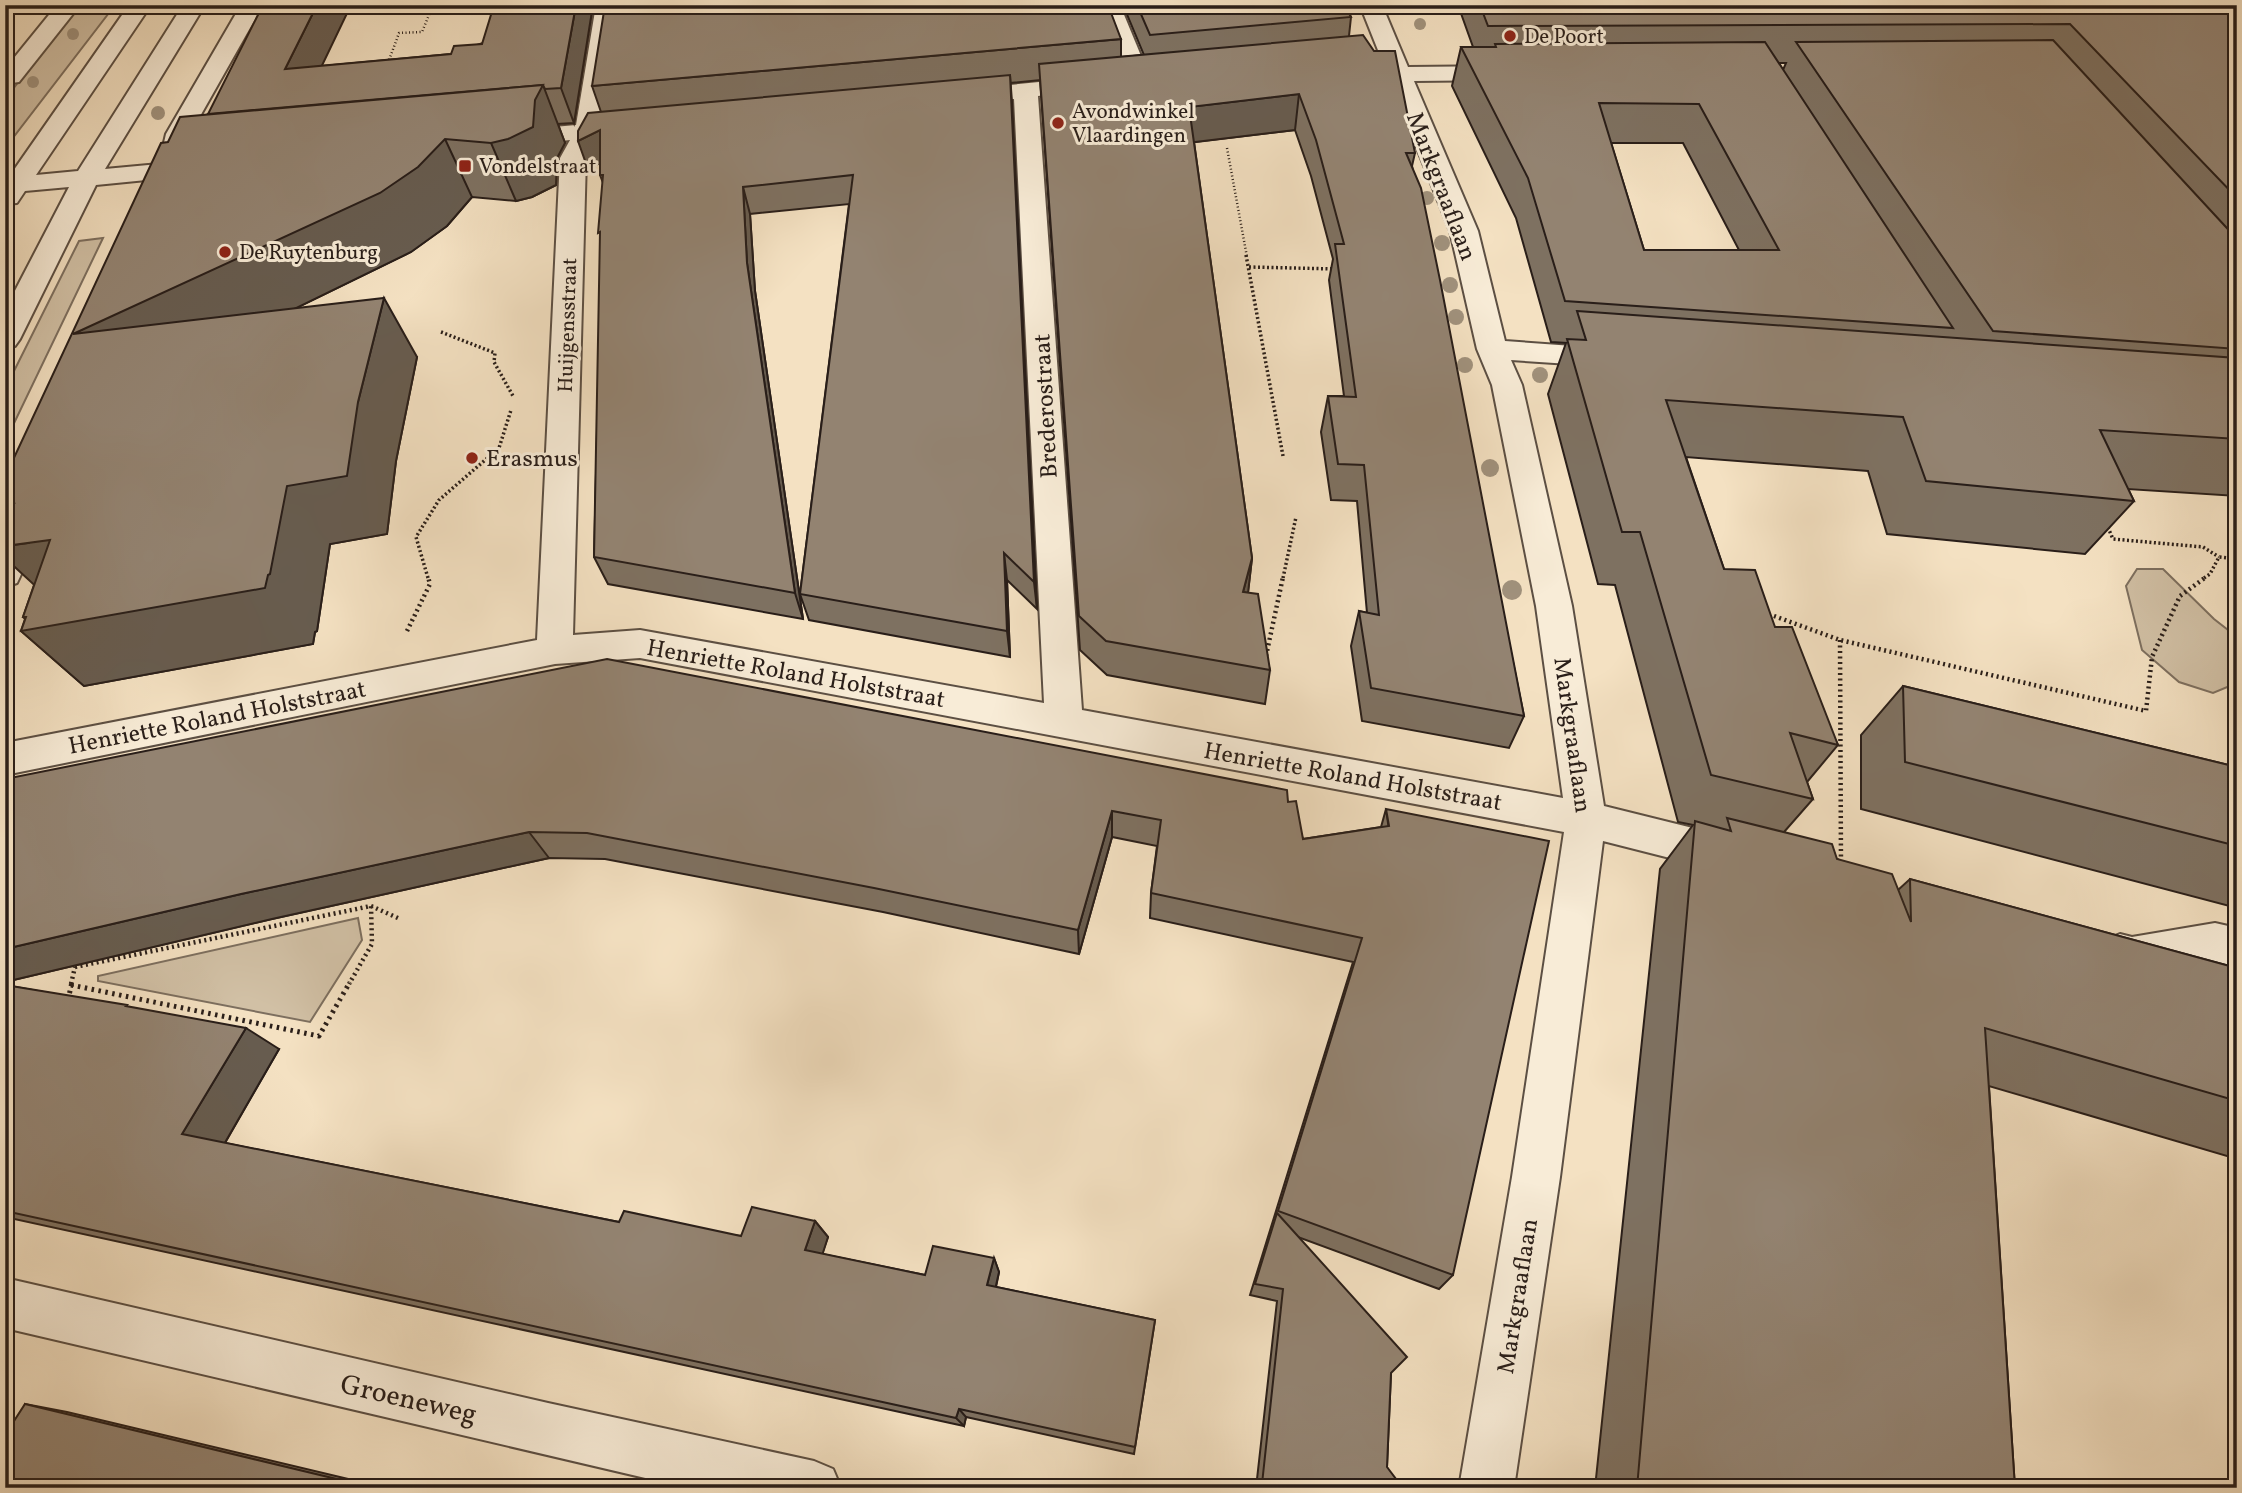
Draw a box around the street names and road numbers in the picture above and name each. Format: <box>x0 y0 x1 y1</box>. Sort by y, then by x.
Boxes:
street label: Markgraaflaan <box>1396 107 1484 266</box>
street label: Huijgensstraat <box>552 257 585 393</box>
street label: Brederostraat <box>1026 333 1068 479</box>
street label: Henriette Roland Holststraat <box>644 632 948 718</box>
street label: Markgraaflaan <box>1543 655 1599 815</box>
street label: Henriette Roland Holststraat <box>66 673 369 765</box>
street label: Henriette Roland Holststraat <box>1201 735 1505 821</box>
street label: Markgraaflaan <box>1490 1216 1548 1376</box>
street label: Groeneweg <box>336 1366 481 1435</box>

